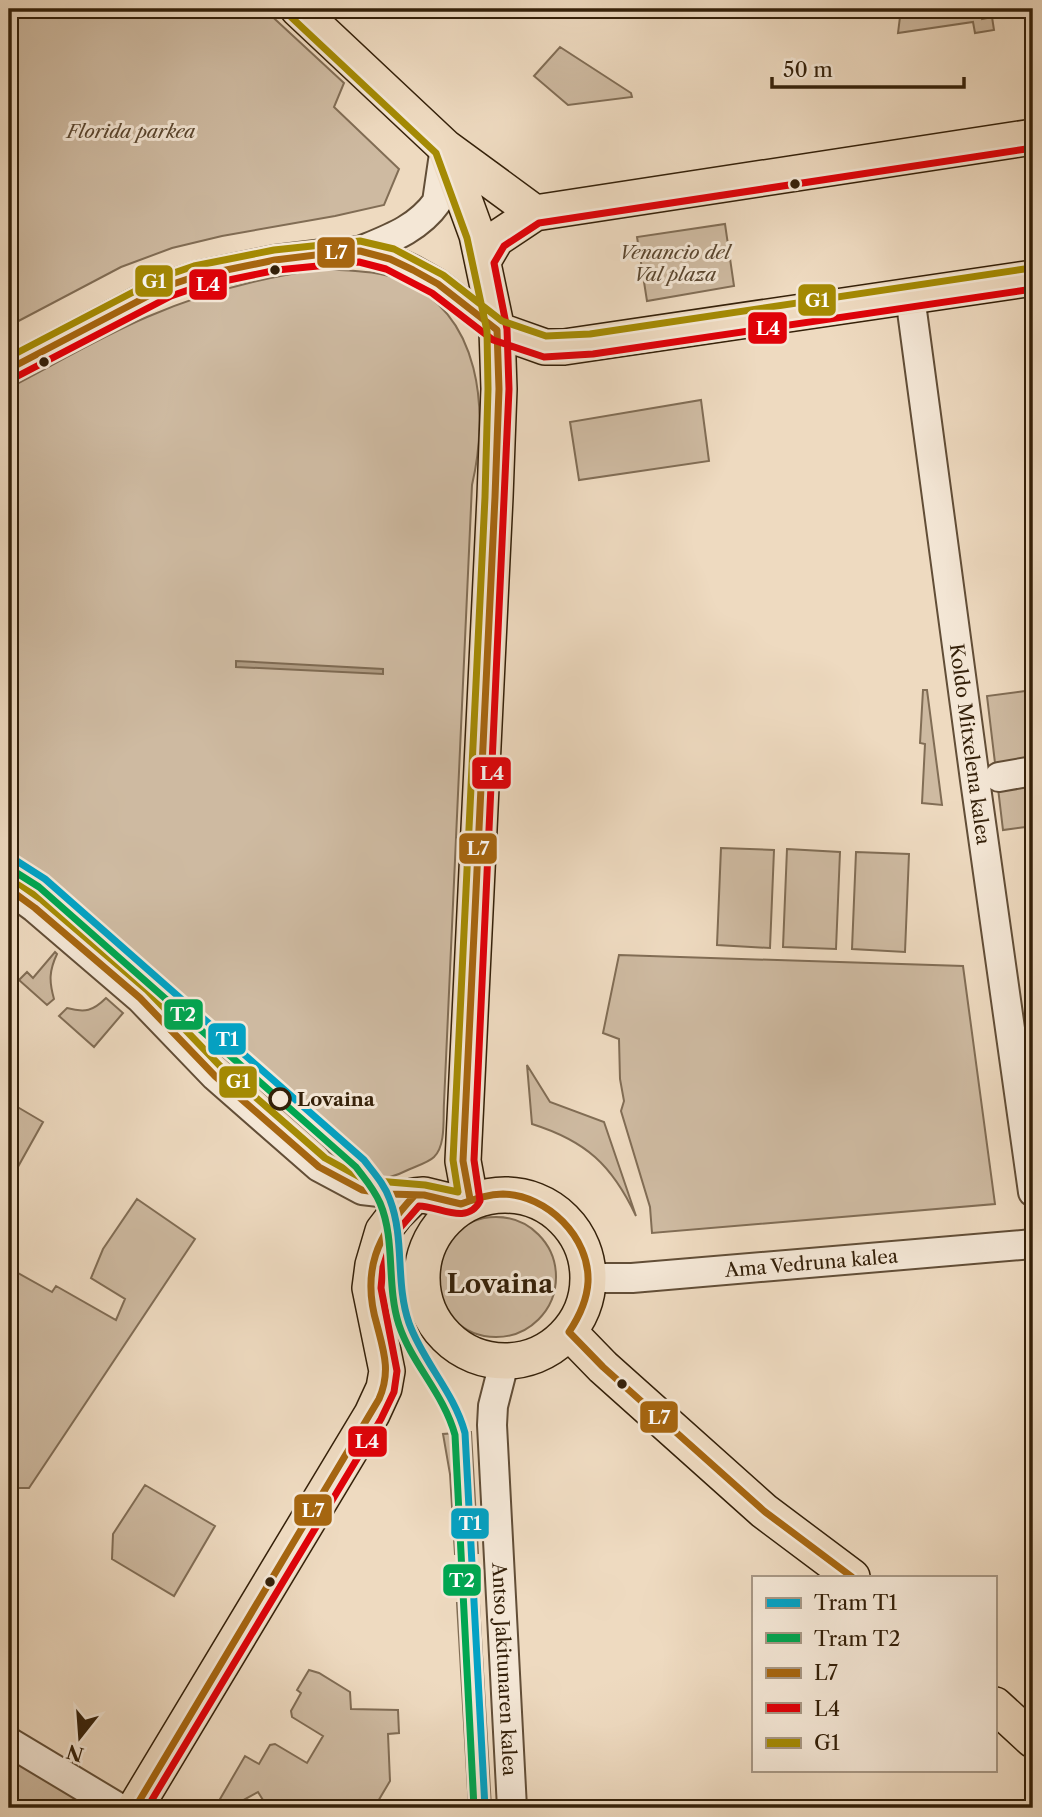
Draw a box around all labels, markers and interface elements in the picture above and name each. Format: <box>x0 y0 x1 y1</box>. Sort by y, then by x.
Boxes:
scale bar <box>772 46 965 90</box>
text: 50 m <box>783 57 833 82</box>
park label: Florida parkea <box>65 120 196 143</box>
unlabelled marker <box>788 177 802 191</box>
line badge: L7 <box>316 236 356 269</box>
text: L7 <box>325 241 348 264</box>
park label: Venancio del Val plaza <box>619 241 733 286</box>
unlabelled marker <box>268 263 282 277</box>
line badge: G1 <box>134 264 174 298</box>
line badge: L4 <box>188 268 228 301</box>
text: G1 <box>142 270 167 293</box>
text: L4 <box>196 273 220 296</box>
line badge: G1 <box>797 283 837 317</box>
text: G1 <box>805 289 830 312</box>
line badge: L4 <box>747 311 788 345</box>
text: L4 <box>756 317 780 340</box>
unlabelled marker <box>37 355 51 369</box>
street label: Koldo Mitxelena kalea <box>945 642 995 846</box>
line badge: L4 <box>471 756 512 790</box>
text: L4 <box>480 762 504 785</box>
line badge: L7 <box>458 832 498 865</box>
text: L7 <box>467 837 490 860</box>
line badge: T2 <box>163 998 204 1031</box>
text: T2 <box>170 1003 196 1026</box>
line badge: T1 <box>207 1022 247 1056</box>
text: T1 <box>215 1028 239 1051</box>
line badge: G1 <box>218 1065 258 1099</box>
text: G1 <box>226 1070 251 1093</box>
marker: Lovaina <box>269 1088 291 1110</box>
place label: Lovaina <box>297 1088 376 1111</box>
street label: Ama Vedruna kalea <box>723 1244 899 1282</box>
district label: Lovaina <box>447 1268 554 1300</box>
unlabelled marker <box>615 1377 629 1391</box>
line badge: L7 <box>639 1400 679 1434</box>
text: L7 <box>648 1406 671 1429</box>
line badge: L4 <box>347 1425 388 1458</box>
text: L4 <box>355 1430 379 1453</box>
line badge: L7 <box>293 1493 333 1527</box>
text: L7 <box>302 1499 325 1522</box>
line badge: T1 <box>450 1507 490 1540</box>
text: T1 <box>458 1512 482 1535</box>
street label: Antso Jakitunaren kalea <box>488 1561 522 1777</box>
line badge: T2 <box>442 1563 482 1597</box>
text: T2 <box>449 1569 475 1592</box>
unlabelled marker <box>263 1575 277 1589</box>
legend <box>752 1576 996 1772</box>
text: Tram T1 <box>814 1590 898 1615</box>
text: Tram T2 <box>814 1626 901 1651</box>
text: L7 <box>814 1660 839 1685</box>
text: L4 <box>814 1696 840 1721</box>
north arrow <box>46 1702 116 1772</box>
text: G1 <box>814 1730 840 1755</box>
text: N <box>64 1739 86 1766</box>

